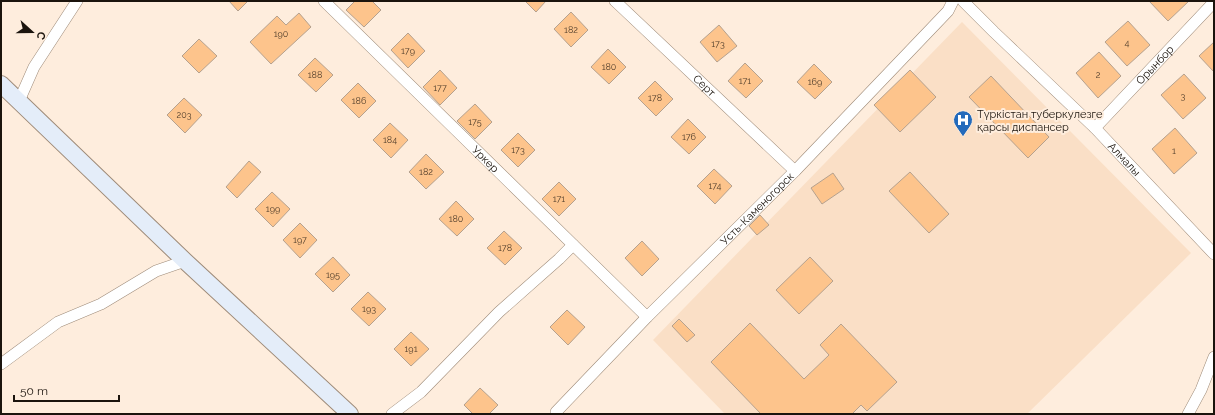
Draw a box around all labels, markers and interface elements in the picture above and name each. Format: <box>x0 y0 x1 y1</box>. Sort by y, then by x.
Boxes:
north arrow <box>12 12 52 52</box>
house number: 182 <box>564 25 578 35</box>
house number: 190 <box>274 29 289 39</box>
text: С <box>33 30 48 42</box>
house number: 4 <box>1125 38 1130 48</box>
house number: 173 <box>711 39 725 49</box>
street label: Орынбор <box>1134 43 1177 87</box>
house number: 179 <box>401 46 415 56</box>
house number: 180 <box>602 62 617 72</box>
house number: 188 <box>308 70 322 80</box>
house number: 2 <box>1096 70 1101 80</box>
street label: Серт <box>690 72 719 100</box>
house number: 171 <box>739 76 751 86</box>
house number: 169 <box>808 77 822 87</box>
house number: 177 <box>433 83 447 93</box>
house number: 3 <box>1181 91 1186 101</box>
house number: 178 <box>648 93 662 103</box>
house number: 186 <box>352 96 367 106</box>
place label: Түркістан туберкулезге қарсы диспансер <box>977 108 1103 134</box>
hospital icon: Түркістан туберкулезге қарсы диспансер <box>952 109 974 137</box>
house number: 203 <box>176 110 192 120</box>
house number: 175 <box>468 117 482 127</box>
house number: 176 <box>682 132 697 142</box>
house number: 184 <box>383 135 397 145</box>
street label: Алмалы <box>1105 140 1143 179</box>
street label: Уркер <box>469 143 501 175</box>
house number: 173 <box>511 145 525 155</box>
house number: 1 <box>1172 146 1176 156</box>
house number: 182 <box>419 167 433 177</box>
street label: Усть-Каменогорск <box>718 170 797 248</box>
house number: 174 <box>708 181 722 191</box>
house number: 171 <box>553 194 565 204</box>
house number: 199 <box>266 204 280 214</box>
house number: 180 <box>449 214 464 224</box>
house number: 197 <box>293 235 307 245</box>
house number: 178 <box>498 243 512 253</box>
house number: 195 <box>326 270 340 280</box>
house number: 193 <box>362 304 376 314</box>
house number: 191 <box>405 344 418 354</box>
scale bar <box>14 377 119 403</box>
text: 50 m <box>20 384 48 398</box>

